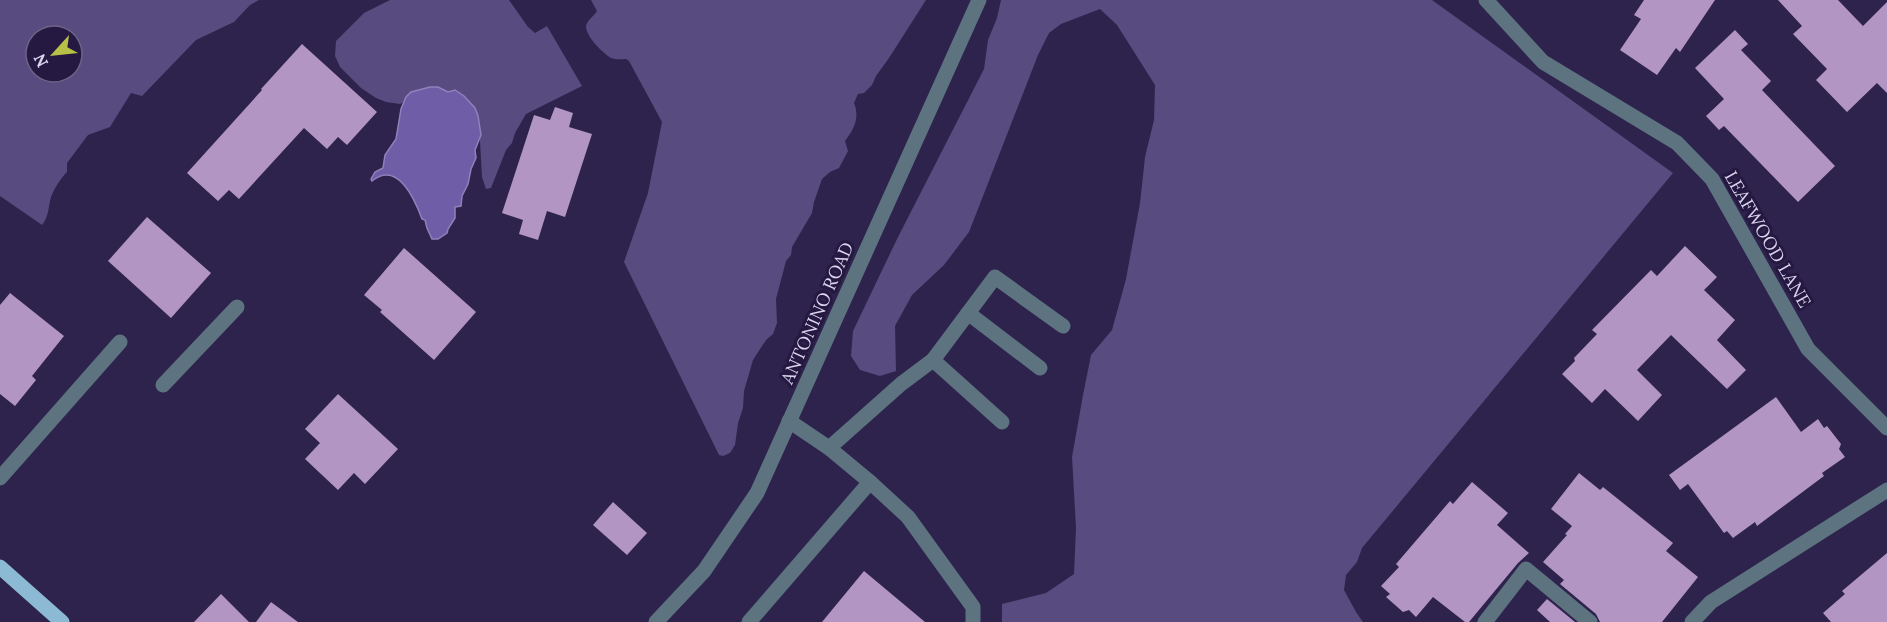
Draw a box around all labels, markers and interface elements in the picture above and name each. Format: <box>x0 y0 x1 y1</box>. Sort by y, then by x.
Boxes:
north arrow <box>24 24 84 84</box>
text: N <box>29 51 52 71</box>
street label: LEAFWOOD LANE <box>1720 167 1816 311</box>
street label: ANTONINO ROAD <box>775 238 859 389</box>

